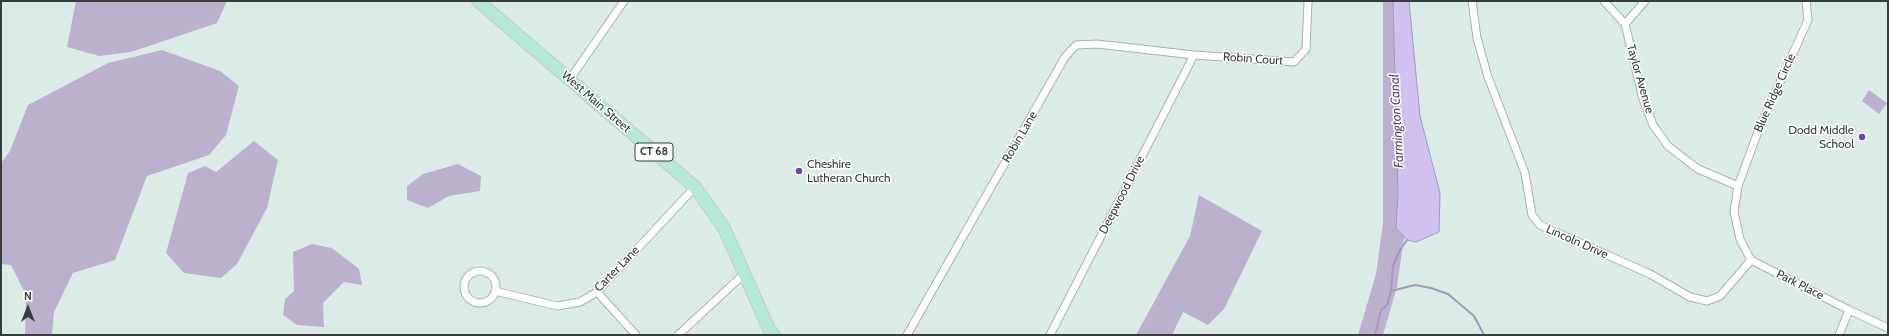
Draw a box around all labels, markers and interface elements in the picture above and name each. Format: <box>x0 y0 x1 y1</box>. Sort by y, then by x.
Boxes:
street label: Taylor Avenue <box>1623 43 1657 115</box>
street label: Robin Court <box>1222 50 1284 68</box>
street label: Blue Ridge Circle <box>1751 51 1799 135</box>
street label: West Main Street <box>558 68 634 136</box>
water label: Farmington Canal <box>1387 74 1407 168</box>
street label: Robin Lane <box>1000 109 1040 165</box>
place label: Dodd Middle School <box>1788 123 1854 151</box>
marker: Dodd Middle School <box>1857 132 1867 142</box>
road number: CT 68 <box>635 143 673 161</box>
street label: Deepwood Drive <box>1096 154 1148 236</box>
place label: Cheshire Lutheran Church <box>807 157 891 185</box>
marker: Cheshire Lutheran Church <box>794 166 804 176</box>
street label: Lincoln Drive <box>1544 222 1610 262</box>
street label: Carter Lane <box>592 243 642 295</box>
street label: Park Place <box>1774 267 1826 303</box>
north arrow <box>8 288 48 328</box>
text: N <box>24 289 32 303</box>

